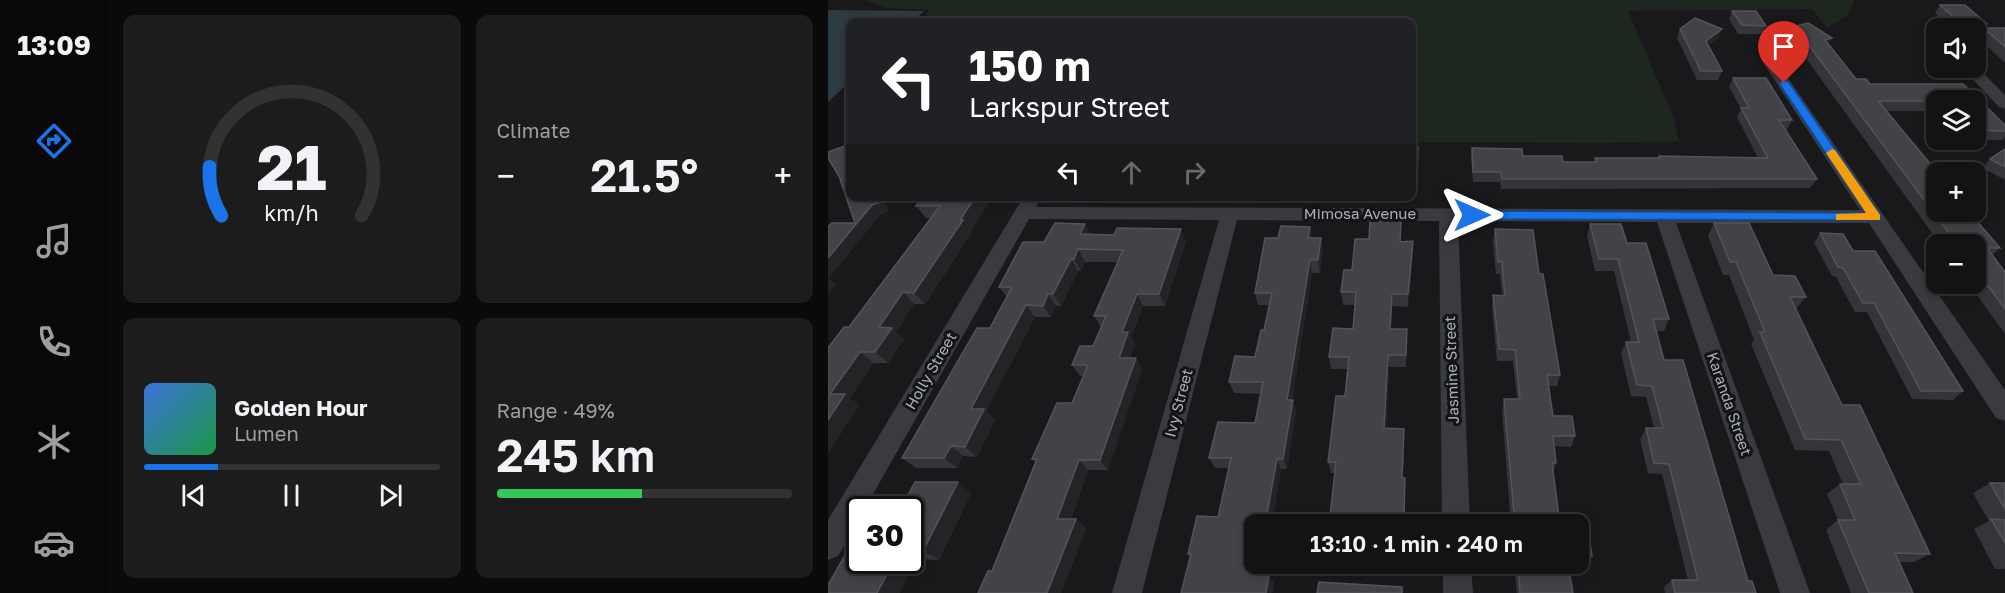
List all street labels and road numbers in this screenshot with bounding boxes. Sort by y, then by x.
street label: Mimosa Avenue [1304,204,1416,222]
street label: Jasmine Street [1440,316,1462,424]
street label: Holly Street [901,329,959,412]
street label: Karanda Street [1704,350,1756,458]
street label: Ivy Street [1160,367,1196,439]

